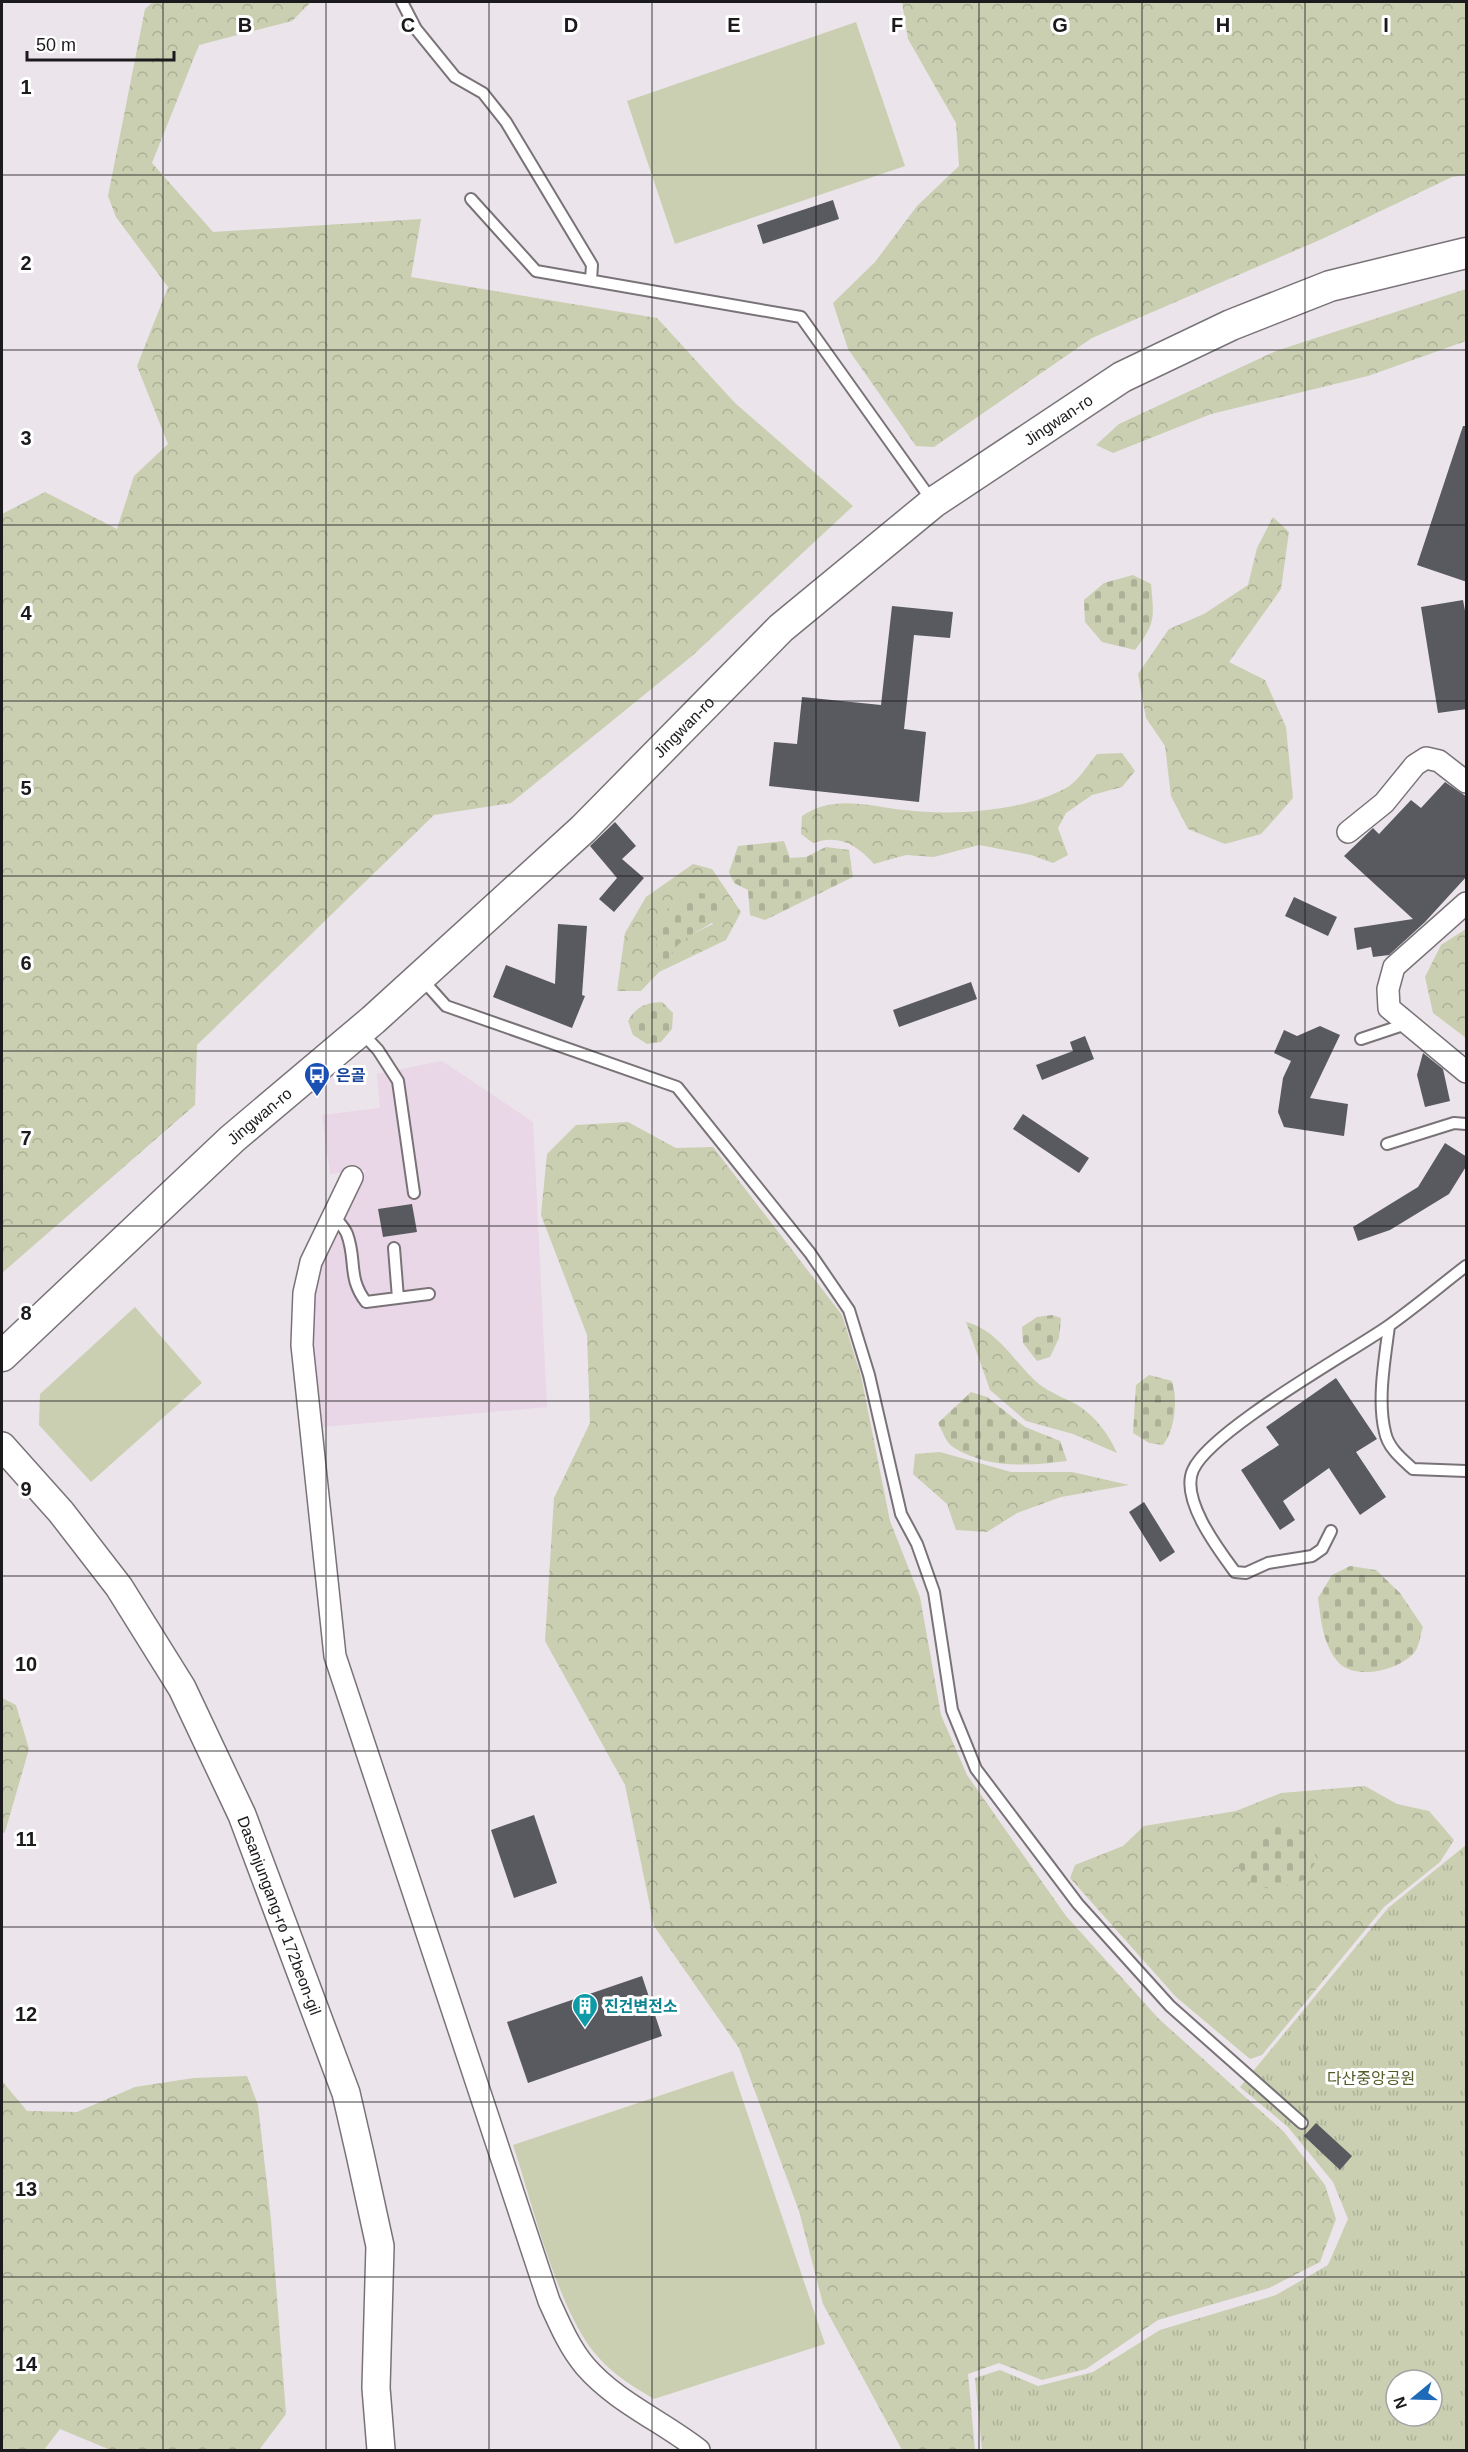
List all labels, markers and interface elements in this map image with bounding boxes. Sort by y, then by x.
text: B [238,14,252,36]
text: C [401,14,415,36]
text: D [564,14,578,36]
text: E [727,14,741,36]
text: F [891,14,903,36]
text: G [1052,14,1068,36]
text: H [1216,14,1230,36]
text: I [1383,14,1389,36]
scale bar [27,24,174,62]
text: 50 m [36,35,76,55]
text: 1 [20,76,32,98]
text: 2 [20,252,32,274]
street label: Jingwan-ro [1021,391,1096,449]
text: 3 [20,427,32,449]
text: 4 [20,602,32,624]
street label: Jingwan-ro [650,693,718,761]
text: 5 [20,777,32,799]
text: 6 [20,952,32,974]
bus stop icon: 은골 [302,1060,332,1098]
place label: 은골 [336,1067,366,1084]
street label: Jingwan-ro [224,1084,295,1148]
text: 7 [20,1127,32,1149]
text: 8 [20,1302,32,1324]
text: 9 [20,1478,32,1500]
text: 10 [15,1653,37,1675]
street label: Dasanjungang-ro 172beon-gil [234,1814,324,2017]
text: 11 [15,1828,37,1850]
building icon: 진건변전소 [570,1991,600,2029]
place label: 진건변전소 [604,1998,678,2015]
text: 12 [15,2003,37,2025]
park label: 다산중앙공원 [1327,2070,1415,2087]
text: 13 [15,2178,37,2200]
text: 14 [15,2353,38,2375]
north arrow [1384,2368,1444,2428]
text: N [1390,2394,1410,2411]

